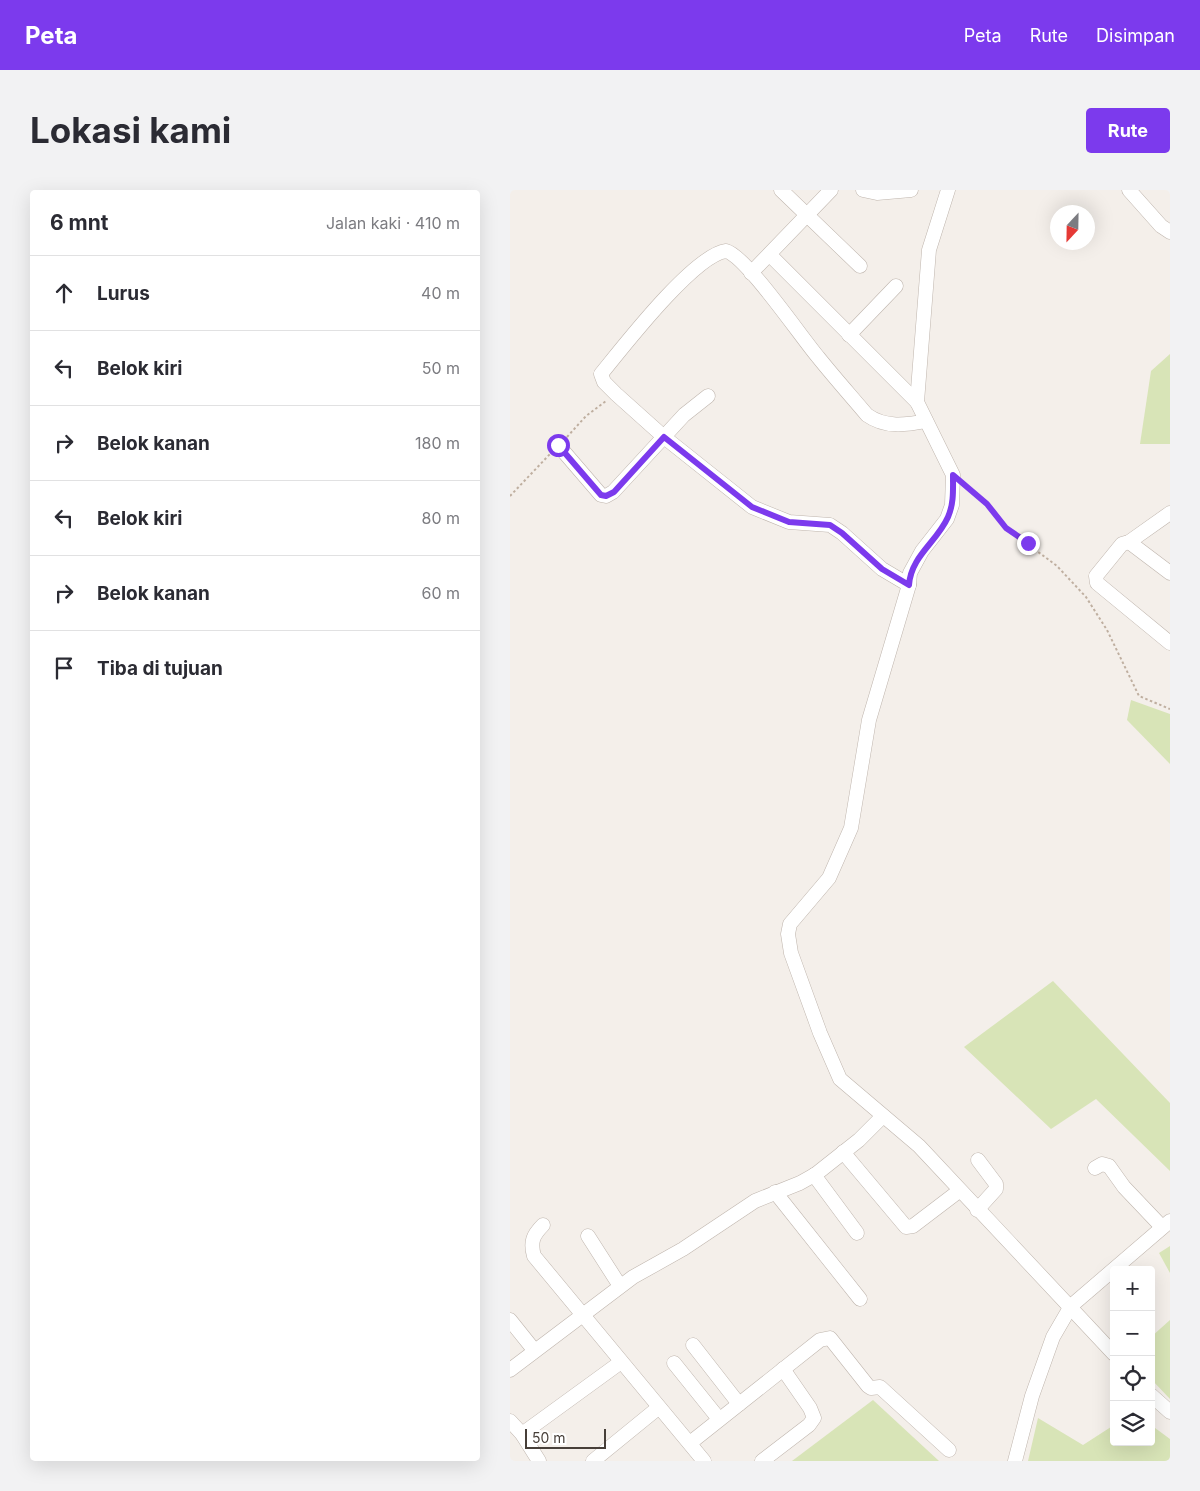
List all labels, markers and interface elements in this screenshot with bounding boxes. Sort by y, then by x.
text: Peta [25,21,78,50]
text: Peta [964,25,1002,46]
text: Rute [1030,25,1068,46]
text: Disimpan [1096,25,1175,46]
button: Rute [1086,108,1170,153]
text: Lokasi kami [30,109,231,151]
north arrow [1050,205,1095,250]
text: 6 mnt [50,210,109,235]
text: Jalan kaki · 410 m [326,213,460,233]
icon: ahead [50,279,78,307]
text: Lurus [97,282,150,305]
text: 40 m [421,283,460,303]
icon: left [50,354,78,382]
text: Belok kiri [97,357,182,380]
text: 50 m [422,358,460,378]
icon: right [50,429,78,457]
text: Belok kanan [97,432,210,455]
text: 180 m [415,433,460,453]
route start [547,434,570,457]
icon: left [50,504,78,532]
text: Belok kiri [97,507,182,530]
text: 80 m [421,508,460,528]
route end [1017,532,1040,555]
icon: right [50,579,78,607]
text: Belok kanan [97,582,210,605]
text: 60 m [421,583,460,603]
icon: arrive [50,654,78,682]
text: Tiba di tujuan [97,657,223,680]
map controls [1110,1266,1155,1446]
button: + [1110,1266,1155,1311]
button: − [1110,1311,1155,1356]
button: locate [1110,1356,1155,1401]
button: layers [1110,1401,1155,1446]
scale bar [525,1426,606,1449]
text: 50 m [532,1429,566,1446]

